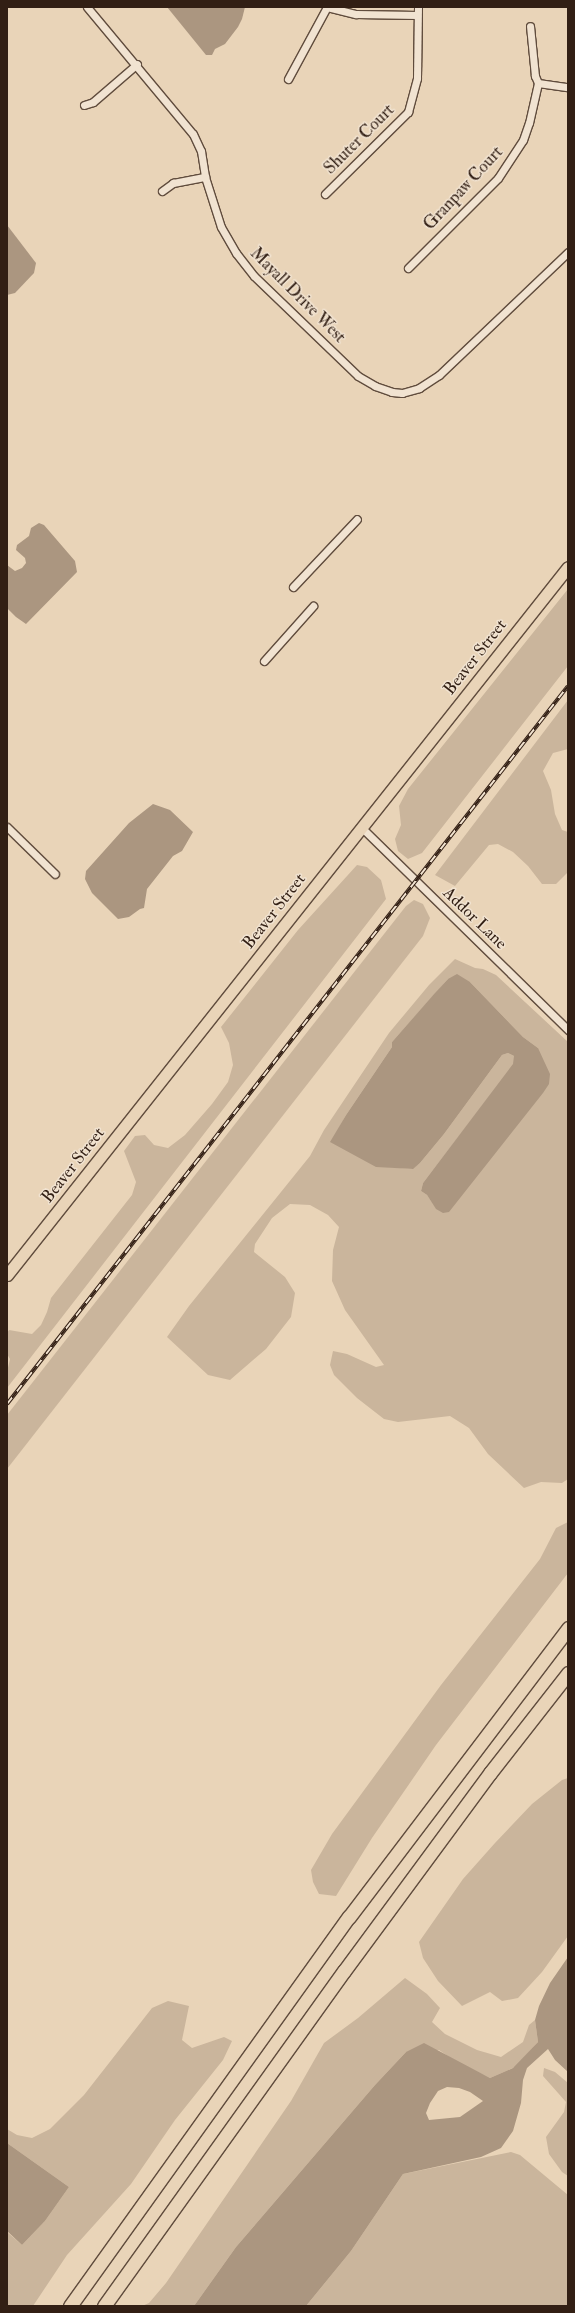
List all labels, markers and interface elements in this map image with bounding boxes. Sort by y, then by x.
street label: Shuter Court [320,100,398,178]
street label: Granpaw Court [419,142,507,234]
street label: Mayall Drive West [246,243,350,347]
street label: Beaver Street [439,615,511,699]
street label: Beaver Street [238,869,310,953]
street label: Addor Lane [439,883,511,953]
street label: Beaver Street [37,1123,109,1207]

